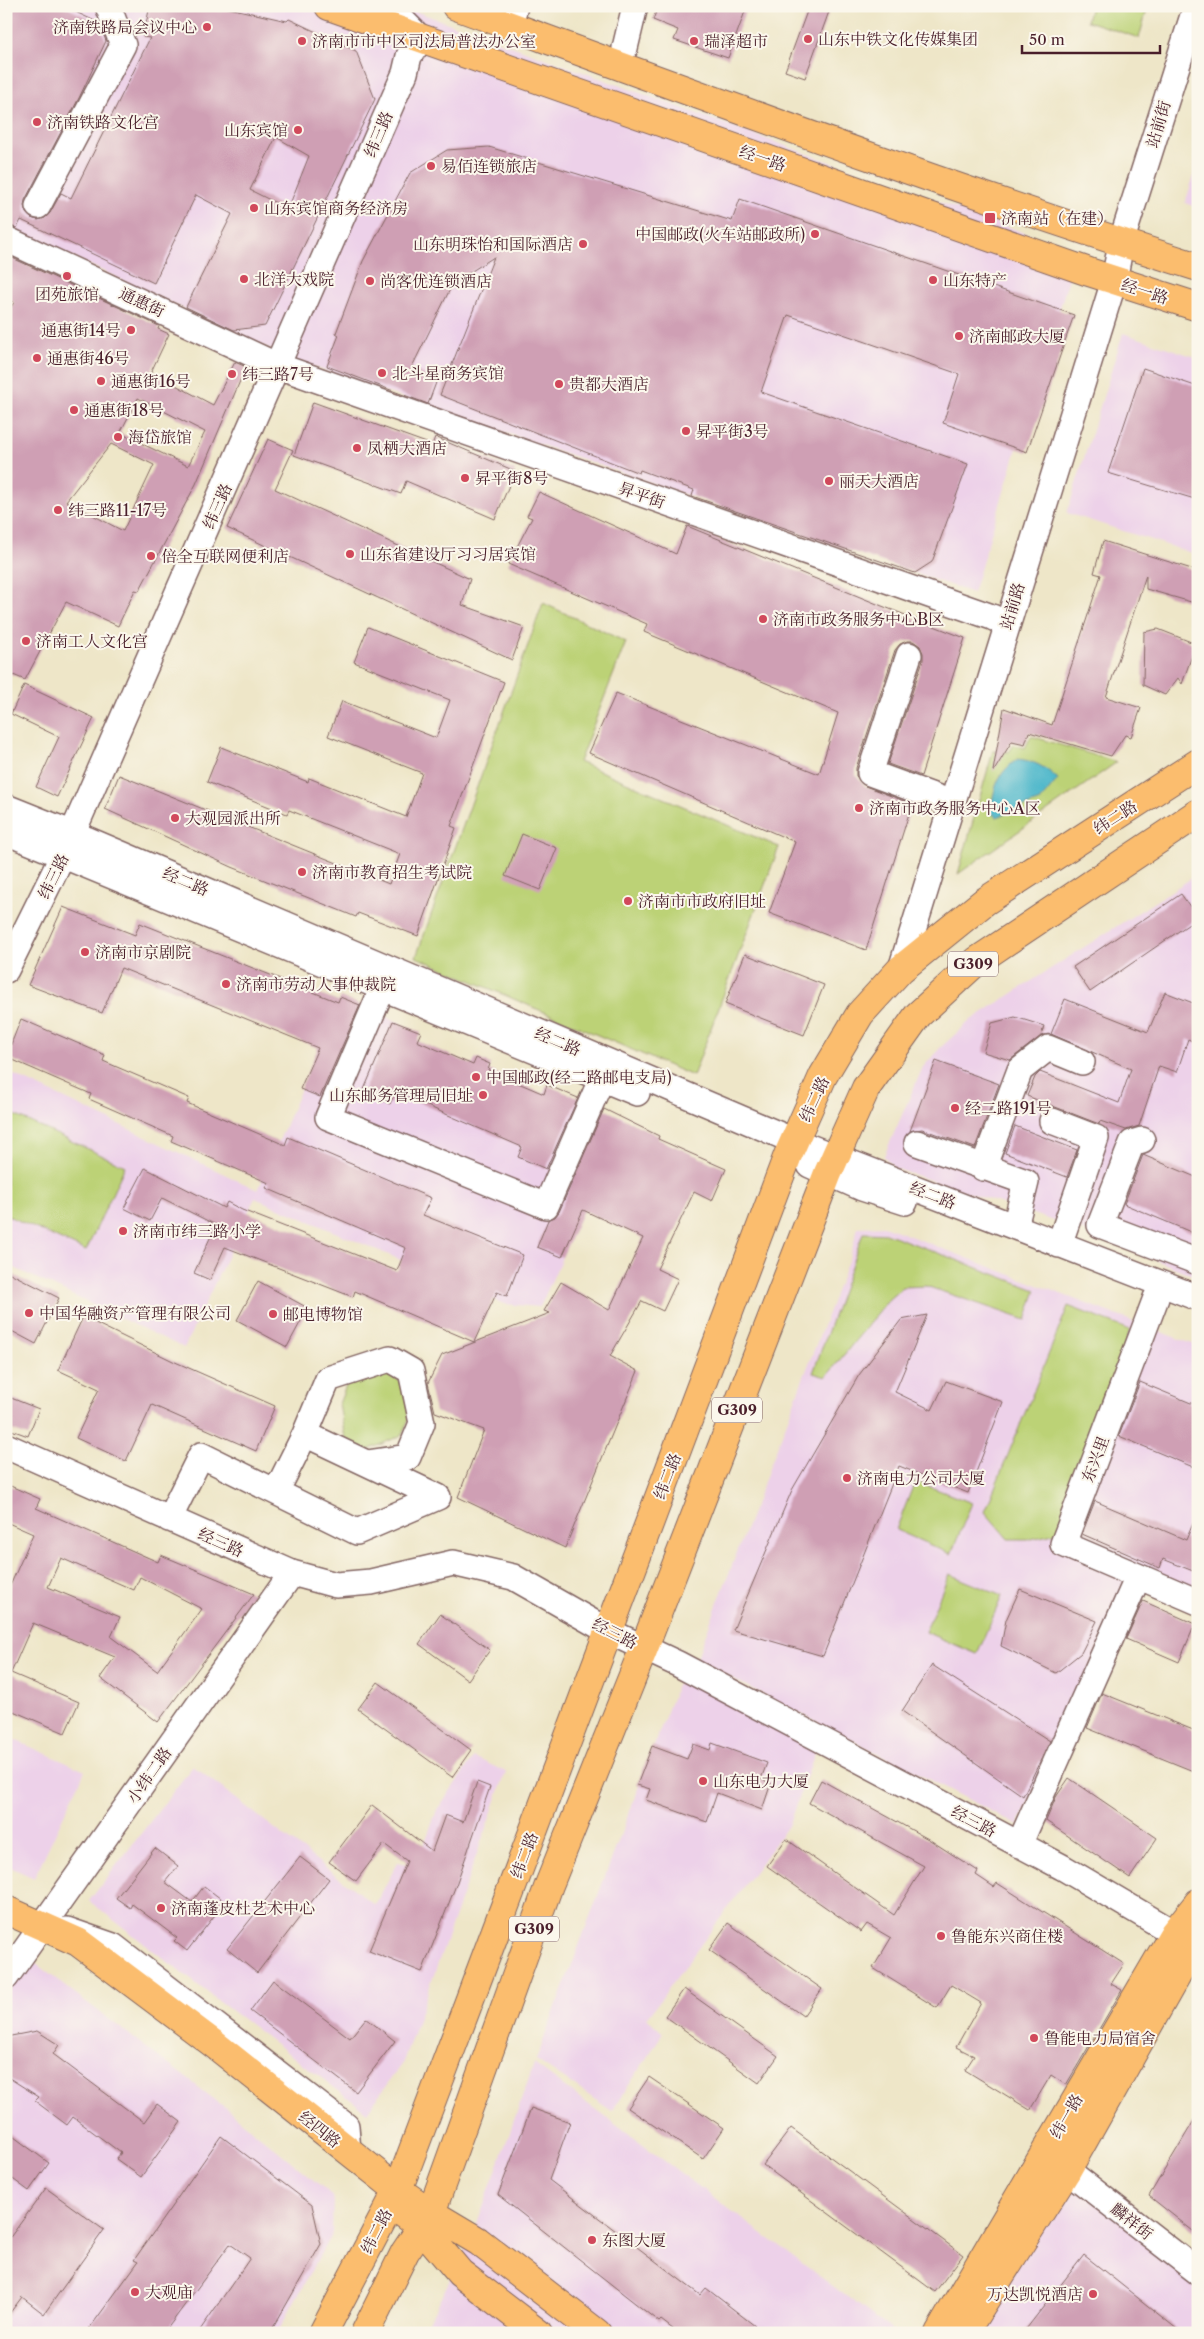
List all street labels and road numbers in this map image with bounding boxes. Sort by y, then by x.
street label: 站前街 [1141,98,1175,150]
street label: 纬三路 [359,108,397,160]
street label: 经一路 [737,141,789,175]
street label: 经一路 [1119,274,1171,308]
street label: 通惠街 [116,283,168,321]
street label: 昇平街 [616,478,668,512]
street label: 纬三路 [198,480,236,532]
street label: 站前路 [995,580,1029,632]
street label: 纬二路 [1089,796,1141,838]
street label: 纬三路 [33,850,73,902]
street label: 经二路 [160,862,212,900]
road number: G309 [948,952,998,976]
street label: 经二路 [532,1022,584,1060]
street label: 纬二路 [795,1073,833,1125]
street label: 经二路 [907,1177,959,1213]
road number: G309 [712,1398,762,1422]
street label: 东兴里 [1077,1433,1113,1485]
street label: 纬二路 [649,1450,685,1502]
street label: 经三路 [195,1523,247,1561]
street label: 经三路 [589,1613,641,1653]
street label: 小纬二路 [122,1743,176,1807]
street label: 经三路 [948,1801,1000,1841]
street label: 纬二路 [506,1829,542,1881]
road number: G309 [509,1916,559,1942]
street label: 纬一路 [1045,2090,1087,2142]
street label: 经四路 [295,2106,345,2152]
street label: 麟祥街 [1107,2198,1157,2244]
street label: 纬二路 [356,2205,396,2257]

